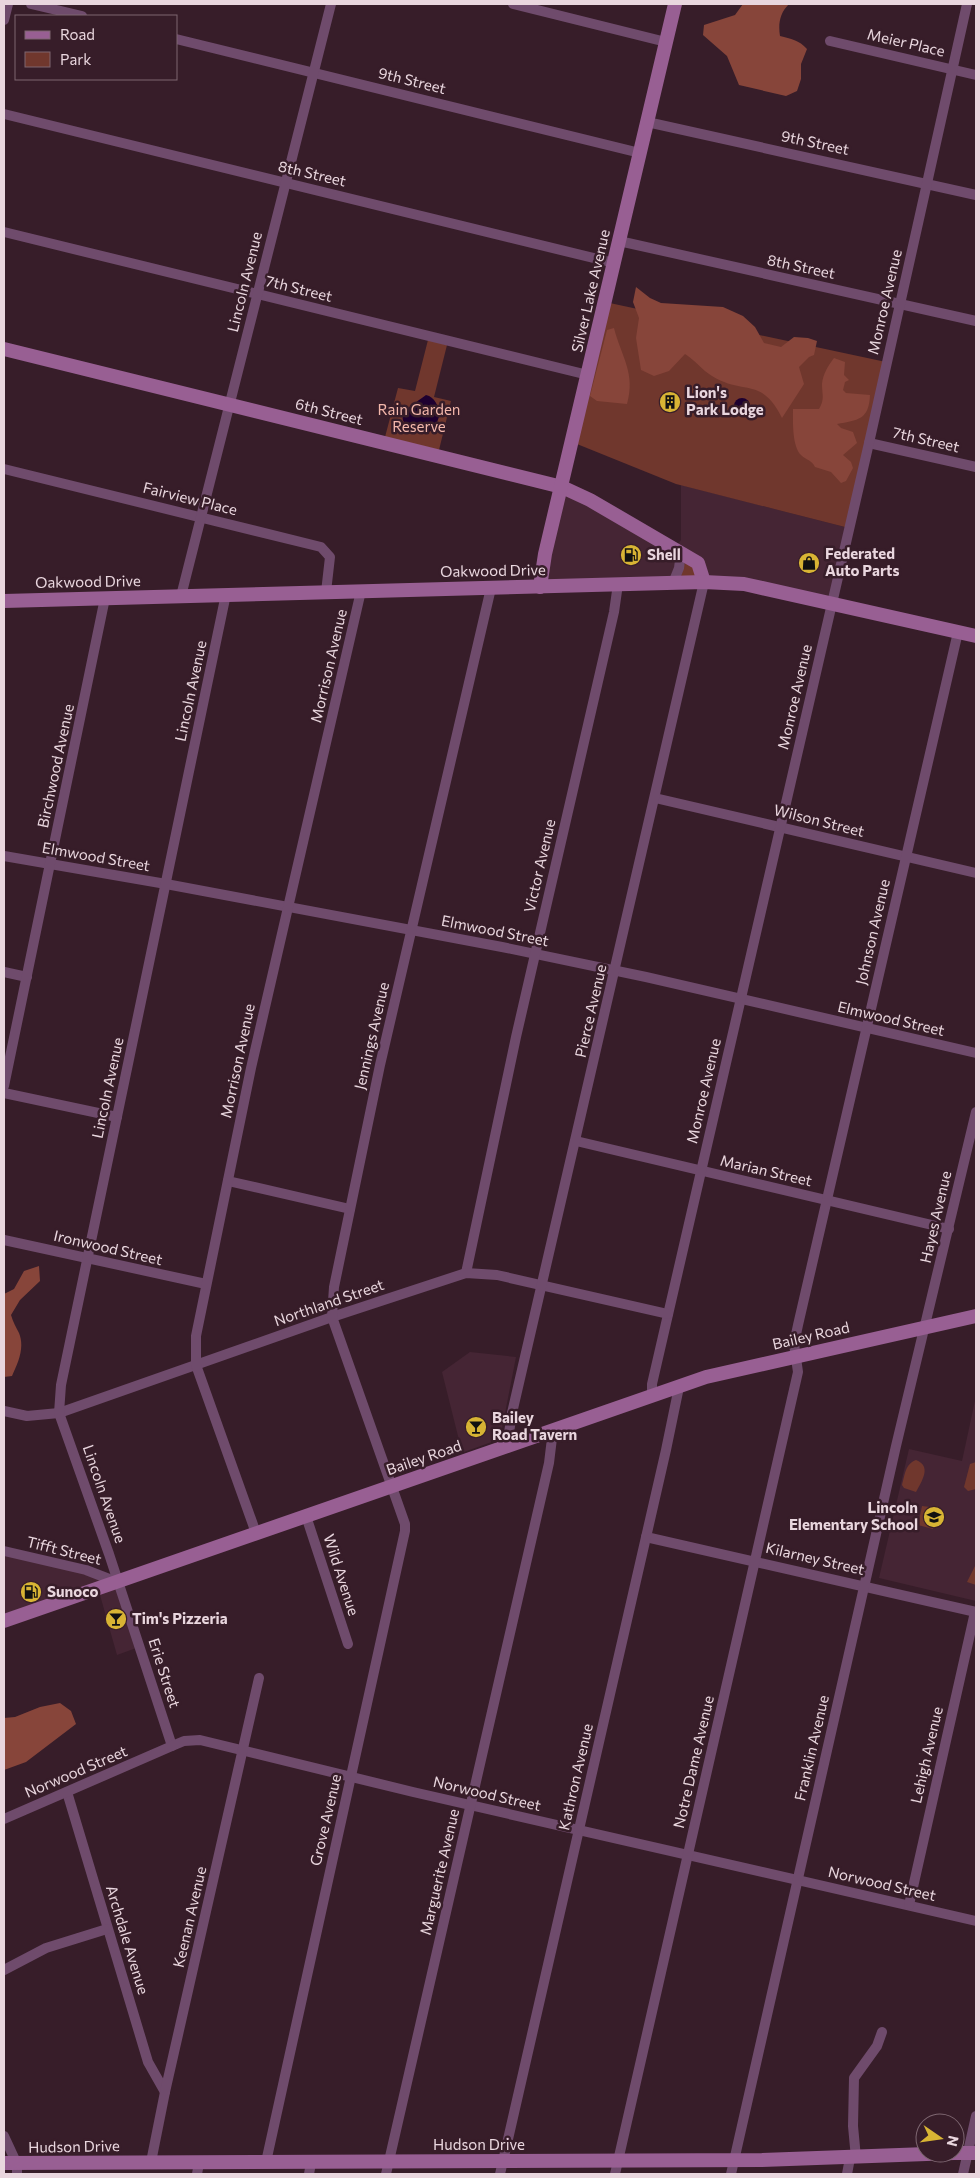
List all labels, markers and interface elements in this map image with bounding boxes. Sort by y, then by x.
legend [15,15,178,80]
street label: Meier Place [866,24,947,60]
text: Road [60,25,95,43]
text: Park [60,50,91,68]
street label: 9th Street [377,63,448,97]
street label: 9th Street [780,126,851,158]
street label: 8th Street [277,156,348,190]
street label: Silver Lake Avenue [567,227,613,354]
street label: Lincoln Avenue [223,230,265,334]
street label: Monroe Avenue [863,247,905,356]
street label: 8th Street [766,250,837,282]
street label: 7th Street [264,271,334,305]
place label: Lion's Park Lodge [686,383,764,418]
building icon: Lion's Park Lodge [658,390,682,414]
street label: 6th Street [294,394,365,428]
park label: Rain Garden Reserve [378,400,460,435]
street label: 7th Street [891,423,961,455]
street label: Fairview Place [141,478,239,518]
fuel station icon: Shell [619,543,643,567]
place label: Federated Auto Parts [825,544,899,579]
place label: Shell [647,545,681,563]
shop icon: Federated Auto Parts [797,551,821,575]
street label: Oakwood Drive [440,560,546,580]
street label: Oakwood Drive [35,571,141,591]
street label: Morrison Avenue [306,607,350,725]
street label: Lincoln Avenue [171,639,210,743]
street label: Monroe Avenue [773,642,815,751]
street label: Birchwood Avenue [33,702,77,829]
street label: Wilson Street [772,800,866,840]
street label: Victor Avenue [520,817,559,914]
street label: Elmwood Street [41,838,152,874]
street label: Johnson Avenue [851,877,893,986]
street label: Elmwood Street [440,911,551,949]
street label: Pierce Avenue [571,962,610,1059]
street label: Jennings Avenue [350,980,392,1091]
street label: Elmwood Street [836,997,946,1039]
street label: Morrison Avenue [216,1002,258,1120]
street label: Lincoln Avenue [88,1036,127,1140]
street label: Monroe Avenue [682,1036,724,1145]
street label: Marian Street [719,1151,814,1189]
street label: Hayes Avenue [916,1169,954,1265]
street label: Ironwood Street [52,1226,164,1268]
street label: Northland Street [271,1275,386,1329]
street label: Bailey Road [770,1317,851,1353]
place label: Bailey Road Tavern [492,1408,577,1443]
bar icon: Bailey Road Tavern [464,1415,488,1439]
street label: Bailey Road [384,1436,464,1478]
street label: Lincoln Avenue [80,1442,130,1545]
place label: Lincoln Elementary School [789,1498,918,1533]
school or university icon: Lincoln Elementary School [922,1505,946,1529]
street label: Tifft Street [25,1532,103,1568]
street label: Wild Avenue [320,1532,364,1618]
street label: Kilarney Street [764,1538,866,1578]
fuel station icon: Sunoco [19,1580,43,1604]
place label: Sunoco [47,1582,98,1600]
bar icon: Tim's Pizzeria [104,1607,128,1631]
place label: Tim's Pizzeria [132,1609,228,1627]
street label: Erie Street [145,1636,185,1710]
street label: Franklin Avenue [790,1693,832,1802]
street label: Notre Dame Avenue [669,1694,717,1830]
street label: Lehigh Avenue [906,1705,946,1805]
street label: Kathron Avenue [554,1722,596,1832]
street label: Norwood Street [22,1741,130,1801]
street label: Grove Avenue [306,1772,344,1867]
street label: Norwood Street [432,1772,543,1814]
street label: Marguerite Avenue [416,1807,462,1937]
street label: Norwood Street [827,1862,938,1904]
street label: Keenan Avenue [169,1864,209,1969]
street label: Archdale Avenue [103,1883,153,1997]
north arrow [915,2113,965,2163]
text: N [944,2134,963,2148]
street label: Hudson Drive [433,2135,525,2153]
street label: Hudson Drive [28,2136,120,2156]

